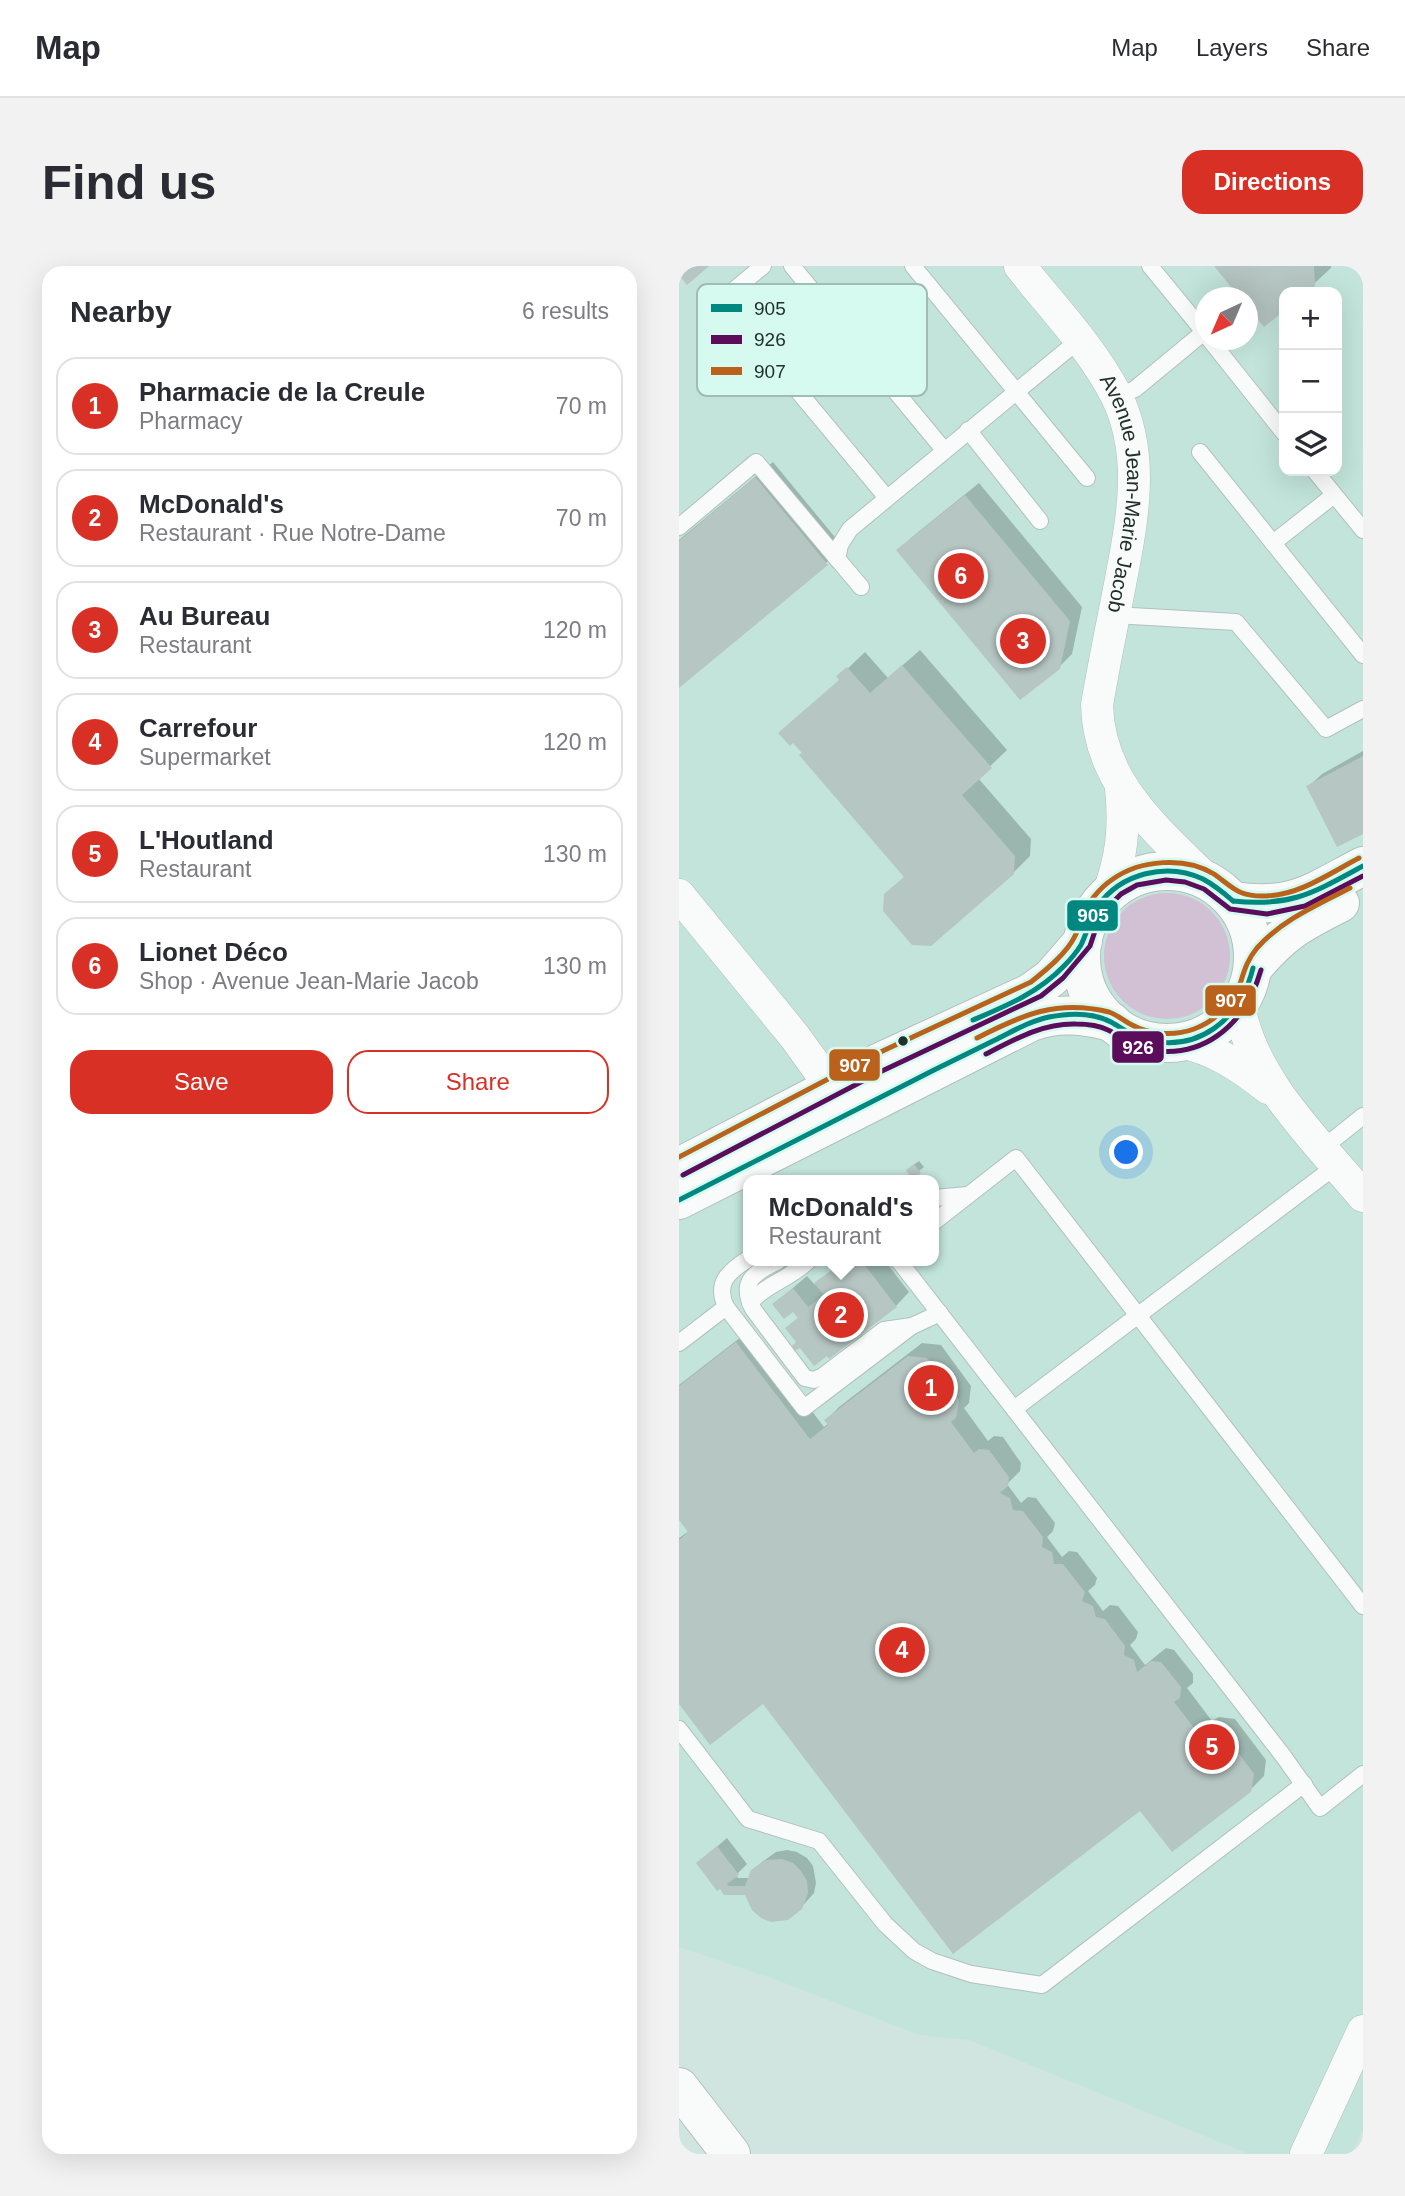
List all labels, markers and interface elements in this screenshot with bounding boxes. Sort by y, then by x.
text: Map [35,29,101,66]
text: Map [1111,34,1158,61]
text: Layers [1196,34,1268,61]
text: Share [1306,34,1370,61]
button: Directions [1182,150,1363,214]
text: Find us [42,155,216,209]
legend [697,284,927,396]
north arrow [1195,287,1258,350]
map controls [1279,287,1342,476]
button: + [1279,287,1342,350]
text: Nearby [70,295,172,328]
text: 6 results [522,298,609,324]
text: 905 [754,298,786,319]
text: 926 [754,329,786,350]
button: − [1279,350,1342,413]
text: 907 [754,361,786,382]
street label: Avenue Jean-Marie Jacob [1096,370,1146,615]
text: Pharmacie de la Creule [139,377,425,407]
text: 1 [89,393,101,419]
text: 70 m [556,393,607,419]
text: Pharmacy [139,408,243,434]
button: layers [1279,413,1342,476]
text: McDonald's [139,489,284,519]
text: 2 [89,505,101,531]
text: 70 m [556,505,607,531]
text: Restaurant · Rue Notre-Dame [139,520,446,546]
pin: 6 [938,550,984,602]
text: Au Bureau [139,601,270,631]
pin: 3 [1000,615,1046,667]
text: 3 [89,617,101,643]
text: 120 m [543,617,607,643]
text: Restaurant [139,632,252,658]
text: Carrefour [139,713,257,743]
text: 4 [89,729,101,755]
text: 120 m [543,729,607,755]
text: Supermarket [139,744,271,770]
text: L'Houtland [139,825,274,855]
text: 5 [89,841,101,867]
text: 130 m [543,841,607,867]
text: Restaurant [139,856,252,882]
line badge: 905 [1066,899,1119,932]
text: 905 [1077,905,1109,926]
text: Lionet Déco [139,937,288,967]
text: 6 [89,953,101,979]
text: 130 m [543,953,607,979]
text: Shop · Avenue Jean-Marie Jacob [139,968,479,994]
line badge: 907 [1204,984,1257,1017]
text: 907 [1215,990,1247,1011]
line badge: 926 [1111,1030,1165,1064]
unlabelled marker [896,1034,910,1048]
text: 926 [1122,1037,1154,1058]
line badge: 907 [828,1048,881,1082]
button: Save [70,1050,333,1114]
button: Share [347,1050,609,1114]
text: 907 [839,1055,871,1076]
your location [1109,1135,1143,1169]
popup [743,1175,939,1266]
text: McDonald's [769,1192,913,1222]
text: Restaurant [769,1223,881,1249]
pin: 2 [818,1289,864,1341]
pin: 1 [908,1362,954,1414]
pin: 4 [879,1624,925,1676]
pin: 5 [1189,1721,1235,1773]

